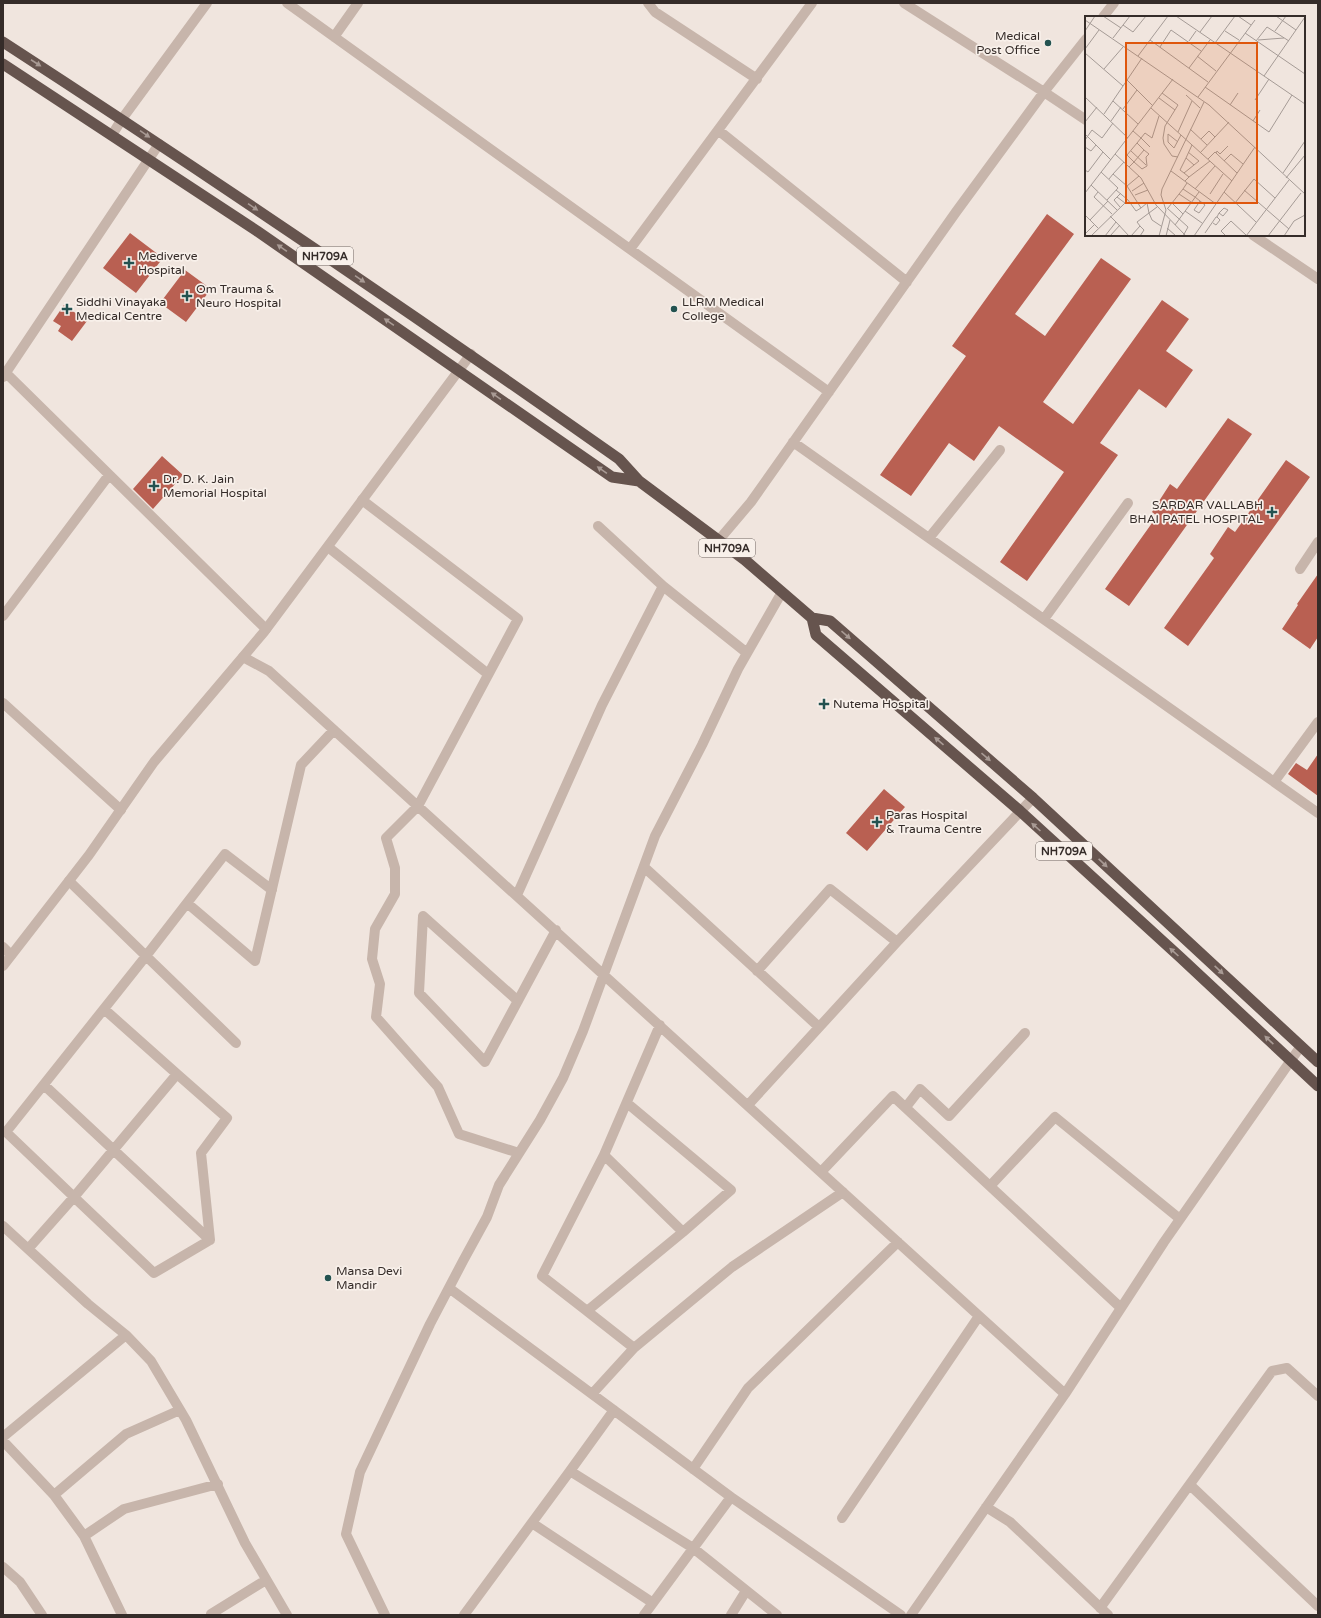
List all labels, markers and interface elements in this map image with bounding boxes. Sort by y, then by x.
inset map [1085,16,1305,236]
place label: Medical Post Office [976,29,1040,57]
marker: Medical Post Office [1043,38,1053,48]
one-way arrow [31,59,41,67]
one-way arrow [140,130,150,138]
one-way arrow [247,203,258,211]
one-way arrow [277,244,287,252]
road number: NH709A [297,247,353,265]
place label: Mediverve Hospital [138,249,198,277]
marker: Mediverve Hospital [123,257,135,269]
one-way arrow [355,275,366,283]
place label: Om Trauma & Neuro Hospital [196,282,281,310]
marker: Om Trauma & Neuro Hospital [181,290,193,302]
place label: Siddhi Vinayaka Medical Centre [76,295,166,323]
place label: LLRM Medical College [682,295,764,323]
marker: Siddhi Vinayaka Medical Centre [61,303,73,315]
marker: LLRM Medical College [669,304,679,314]
one-way arrow [384,318,394,326]
one-way arrow [490,392,501,400]
one-way arrow [597,466,607,474]
place label: Dr. D. K. Jain Memorial Hospital [163,472,267,500]
marker: Dr. D. K. Jain Memorial Hospital [148,480,160,492]
place label: SARDAR VALLABH BHAI PATEL HOSPITAL [1129,498,1263,526]
marker: SARDAR VALLABH BHAI PATEL HOSPITAL [1266,506,1278,518]
road number: NH709A [699,539,755,557]
one-way arrow [841,630,850,639]
place label: Nutema Hospital [833,697,929,711]
marker: Nutema Hospital [818,698,830,710]
one-way arrow [933,736,944,745]
one-way arrow [981,753,991,762]
place label: Paras Hospital & Trauma Centre [886,808,982,836]
marker: Paras Hospital & Trauma Centre [871,816,883,828]
one-way arrow [1031,822,1042,831]
road number: NH709A [1036,842,1092,860]
one-way arrow [1098,858,1108,868]
one-way arrow [1169,947,1179,956]
one-way arrow [1214,966,1224,975]
one-way arrow [1264,1035,1274,1045]
place label: Mansa Devi Mandir [336,1264,402,1292]
marker: Mansa Devi Mandir [323,1273,333,1283]

